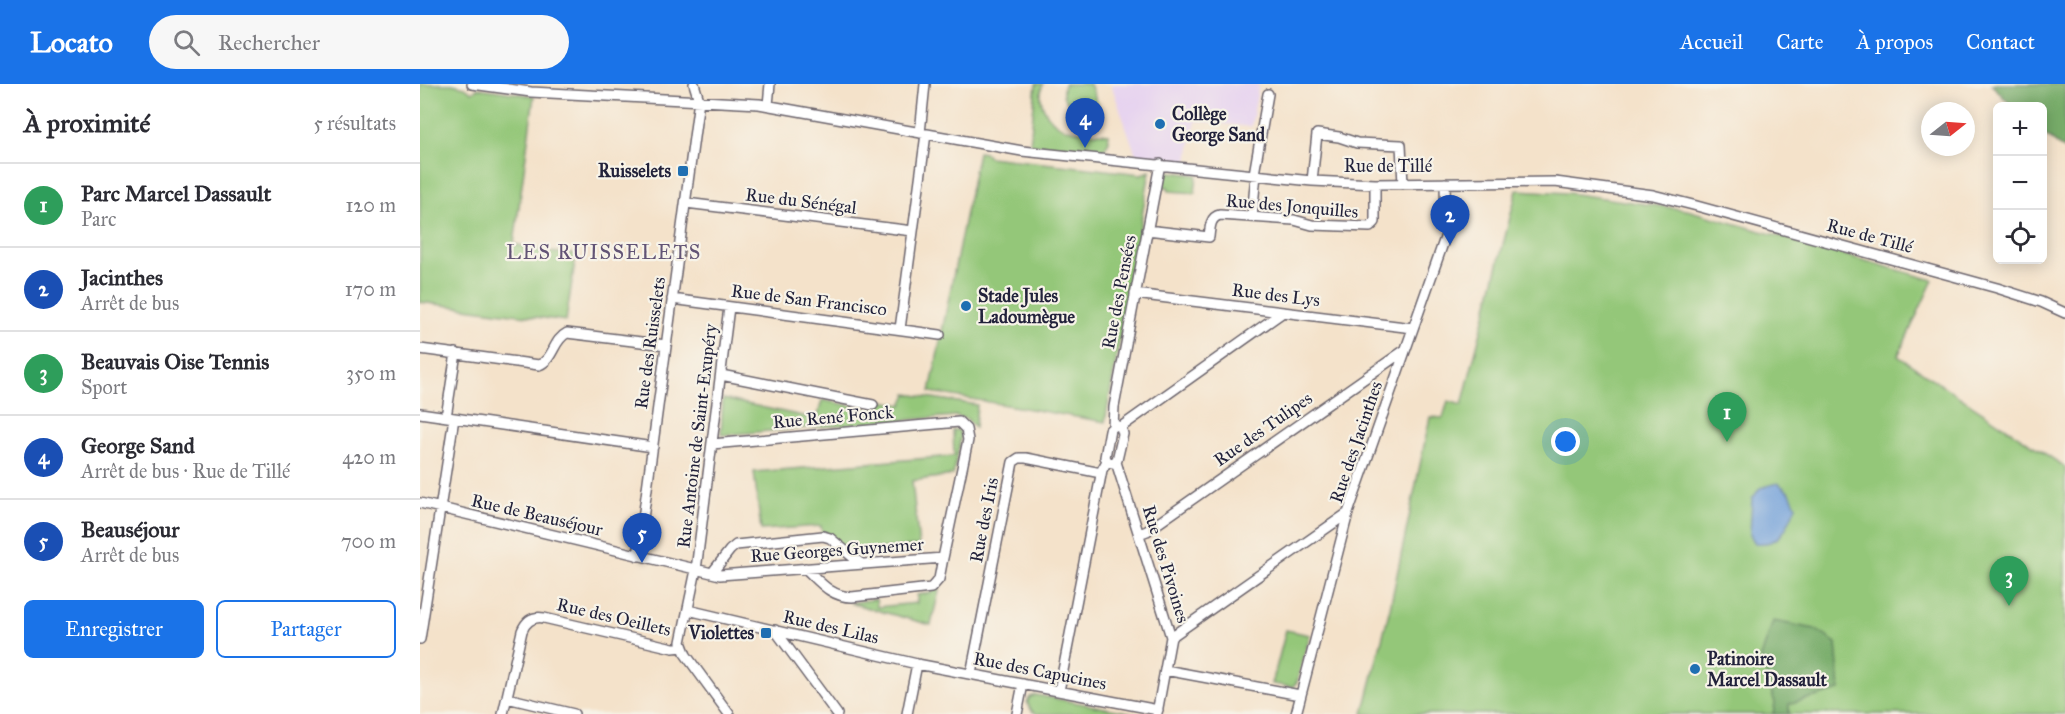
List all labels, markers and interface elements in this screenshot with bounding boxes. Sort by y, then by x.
search box [149,15,569,69]
text: Locato [30,25,113,60]
icon: search [170,26,203,59]
text: Rechercher [218,29,320,56]
text: Accueil [1680,29,1743,55]
text: Carte [1776,29,1824,55]
text: À propos [1857,29,1933,55]
text: Contact [1966,29,2035,55]
pin: 4 [1066,98,1104,148]
north arrow [1921,102,1975,156]
map controls [1993,102,2047,264]
button: + [1993,102,2047,156]
place label: Collège George Sand [1172,103,1266,147]
text: À proximité [24,107,150,139]
text: 5 résultats [314,111,396,135]
marker: Collège George Sand [1153,117,1167,131]
street label: Rue de Tillé [1344,155,1433,177]
button: − [1993,156,2047,210]
place label: Ruisselets [598,160,671,182]
marker: Ruisselets [676,164,690,178]
text: Parc Marcel Dassault [81,180,271,207]
street label: Rue du Sénégal [744,183,858,220]
street label: Rue des Jonquilles [1225,189,1359,224]
text: 1 [40,193,47,217]
text: 120 m [345,193,396,217]
pin: 2 [1430,196,1470,245]
text: Parc [81,207,116,231]
button: locate [1993,210,2047,264]
street label: Rue de Tillé [1824,214,1916,258]
street label: Rue des Pensées [1097,233,1141,351]
district label: LES RUISSELETS [506,240,702,264]
text: Jacinthes [81,264,163,291]
street label: Rue des Ruisselets [630,275,670,411]
text: 2 [39,277,48,301]
text: 170 m [345,277,396,301]
street label: Rue des Lys [1231,279,1321,311]
street label: Rue de San Francisco [730,280,888,320]
place label: Stade Jules Ladoumègue [978,285,1075,329]
text: Arrêt de bus [81,291,179,315]
marker: Stade Jules Ladoumègue [959,299,973,313]
street label: Rue Antoine de Saint-Exupéry [672,322,722,549]
text: Beauvais Oise Tennis [81,348,269,375]
text: 3 [40,361,48,385]
text: 350 m [346,361,396,385]
text: Sport [81,375,127,399]
street label: Rue des Jacinthes [1325,378,1388,506]
street label: Rue des Tulipes [1210,387,1316,471]
pin: 1 [1708,392,1746,442]
street label: Rue René Fonck [772,401,895,433]
your location [1551,427,1580,456]
text: George Sand [81,432,195,459]
text: 4 [38,445,49,469]
text: 420 m [342,445,396,469]
text: Arrêt de bus · Rue de Tillé [81,459,290,483]
street label: Rue des Iris [965,475,1003,565]
street label: Rue de Beauséjour [469,489,605,541]
street label: Rue des Pivoines [1138,502,1194,626]
pin: 5 [622,514,662,563]
text: Beauséjour [81,516,180,543]
text: 5 [39,529,48,553]
text: 700 m [341,529,396,553]
street label: Rue Georges Guynemer [749,533,925,568]
text: Arrêt de bus [81,543,179,567]
pin: 3 [1990,556,2028,606]
street label: Rue des Oeillets [555,593,673,641]
button: Enregistrer [24,600,204,658]
button: Partager [216,600,396,658]
street label: Rue des Lilas [781,605,881,649]
place label: Violettes [687,622,754,644]
marker: Violettes [759,626,773,640]
street label: Rue des Capucines [972,647,1108,695]
place label: Patinoire Marcel Dassault [1707,648,1828,691]
marker: Patinoire Marcel Dassault [1688,662,1702,676]

